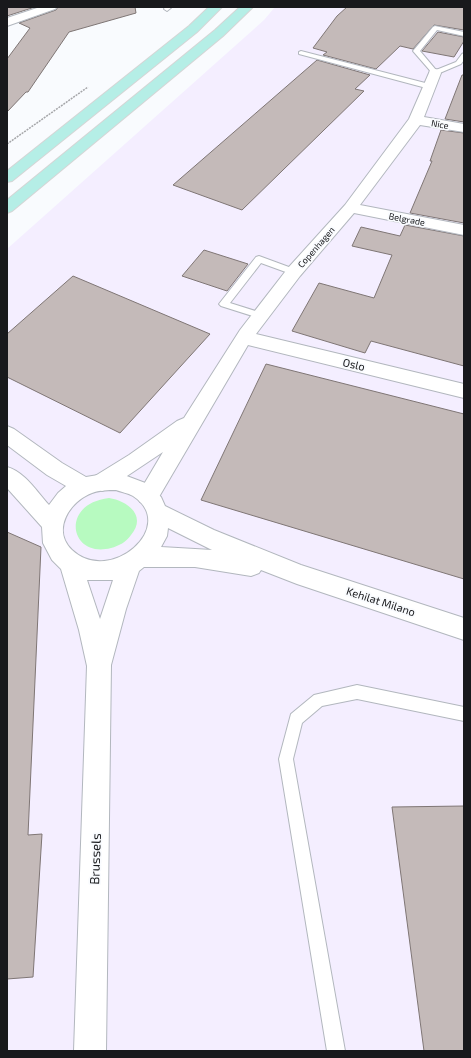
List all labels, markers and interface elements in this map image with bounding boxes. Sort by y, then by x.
street label: Nice [430,117,450,131]
street label: Belgrade [388,210,426,228]
street label: Copenhagen [295,224,337,270]
street label: Oslo [342,355,366,373]
street label: Kehilat Milano [345,584,417,618]
street label: Brussels [86,833,104,885]

